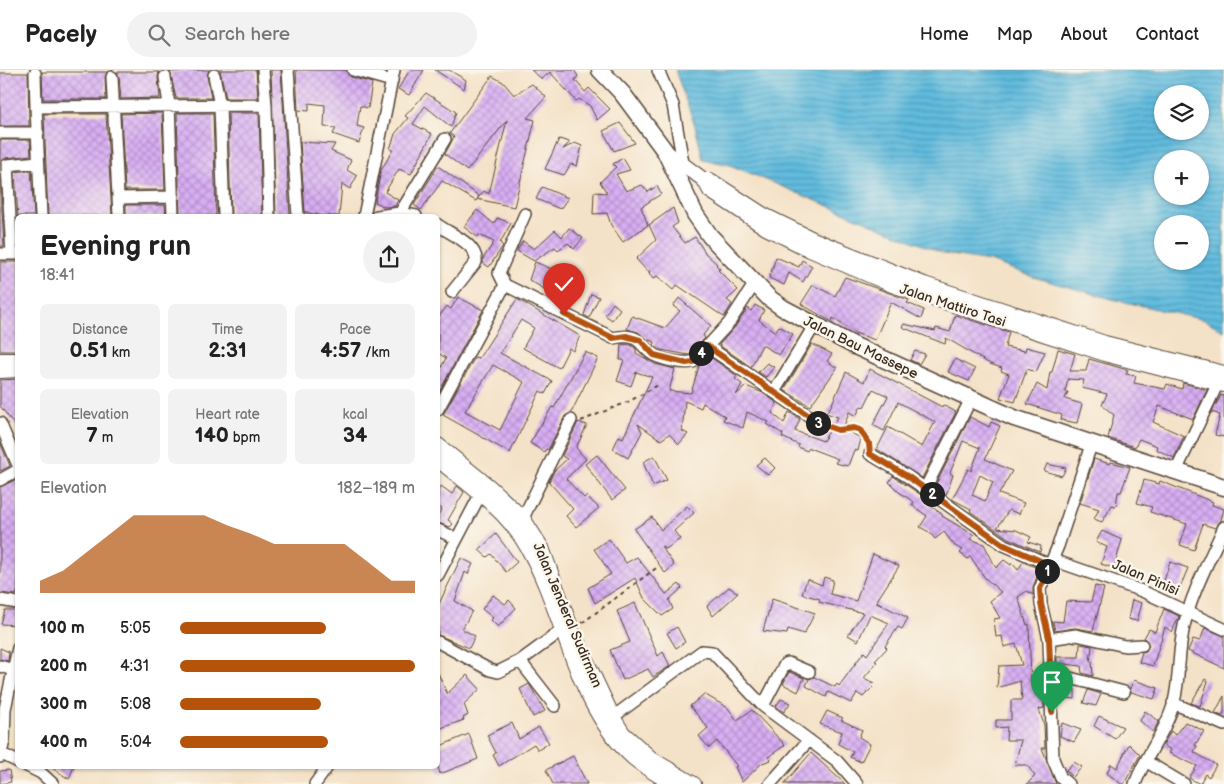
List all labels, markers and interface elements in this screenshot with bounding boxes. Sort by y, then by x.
search box [127,12,477,57]
text: Pacely [25,20,97,49]
icon: search [145,21,173,49]
text: Search here [185,23,290,46]
text: Home [920,24,969,45]
text: Map [997,24,1033,45]
text: About [1061,24,1108,45]
text: Contact [1136,24,1199,45]
map controls [1154,85,1209,270]
button: layers [1154,85,1209,140]
button: + [1154,150,1209,205]
button: − [1154,215,1209,270]
text: Evening run [40,230,191,263]
button: share [363,231,415,283]
pin [543,263,585,314]
text: 18:41 [40,266,75,285]
icon: check [550,270,578,298]
street label: Jalan Mattiro Tasi [898,280,1008,331]
street label: Jalan Bau Massepe [801,312,921,383]
text: Distance [72,321,128,338]
text: Time [212,321,243,338]
text: Pace [339,321,371,338]
text: 0.51 [69,338,108,363]
text: 2:31 [208,338,247,363]
text: 4:57 [320,338,361,363]
pin: 4 [688,340,714,366]
text: km [108,344,130,361]
text: /km [361,344,390,361]
text: 4 [697,345,706,362]
text: Elevation [71,406,129,423]
text: Heart rate [195,406,260,423]
text: kcal [343,406,368,423]
pin: 3 [806,410,830,436]
text: 3 [814,415,823,432]
text: 7 [86,423,98,448]
text: 140 [195,423,229,448]
text: 34 [343,423,367,448]
text: m [98,429,113,446]
text: bpm [229,429,260,446]
text: Elevation [40,479,107,498]
text: 182–189 m [337,479,415,498]
pin: 2 [920,482,944,506]
text: 2 [928,486,937,503]
street label: Jalan Jenderal Sudirman [529,540,606,690]
street label: Jalan Pinisi [1110,556,1182,599]
pin: 1 [1034,558,1060,584]
text: 1 [1045,563,1050,580]
text: 100 m [40,619,85,638]
text: 5:05 [120,619,151,638]
text: 200 m [40,657,87,676]
text: 4:31 [120,657,149,676]
pin [1031,661,1073,712]
icon: arrive [1038,668,1066,696]
text: 300 m [40,695,87,714]
text: 5:08 [120,695,151,714]
text: 400 m [40,733,87,752]
text: 5:04 [120,733,152,752]

